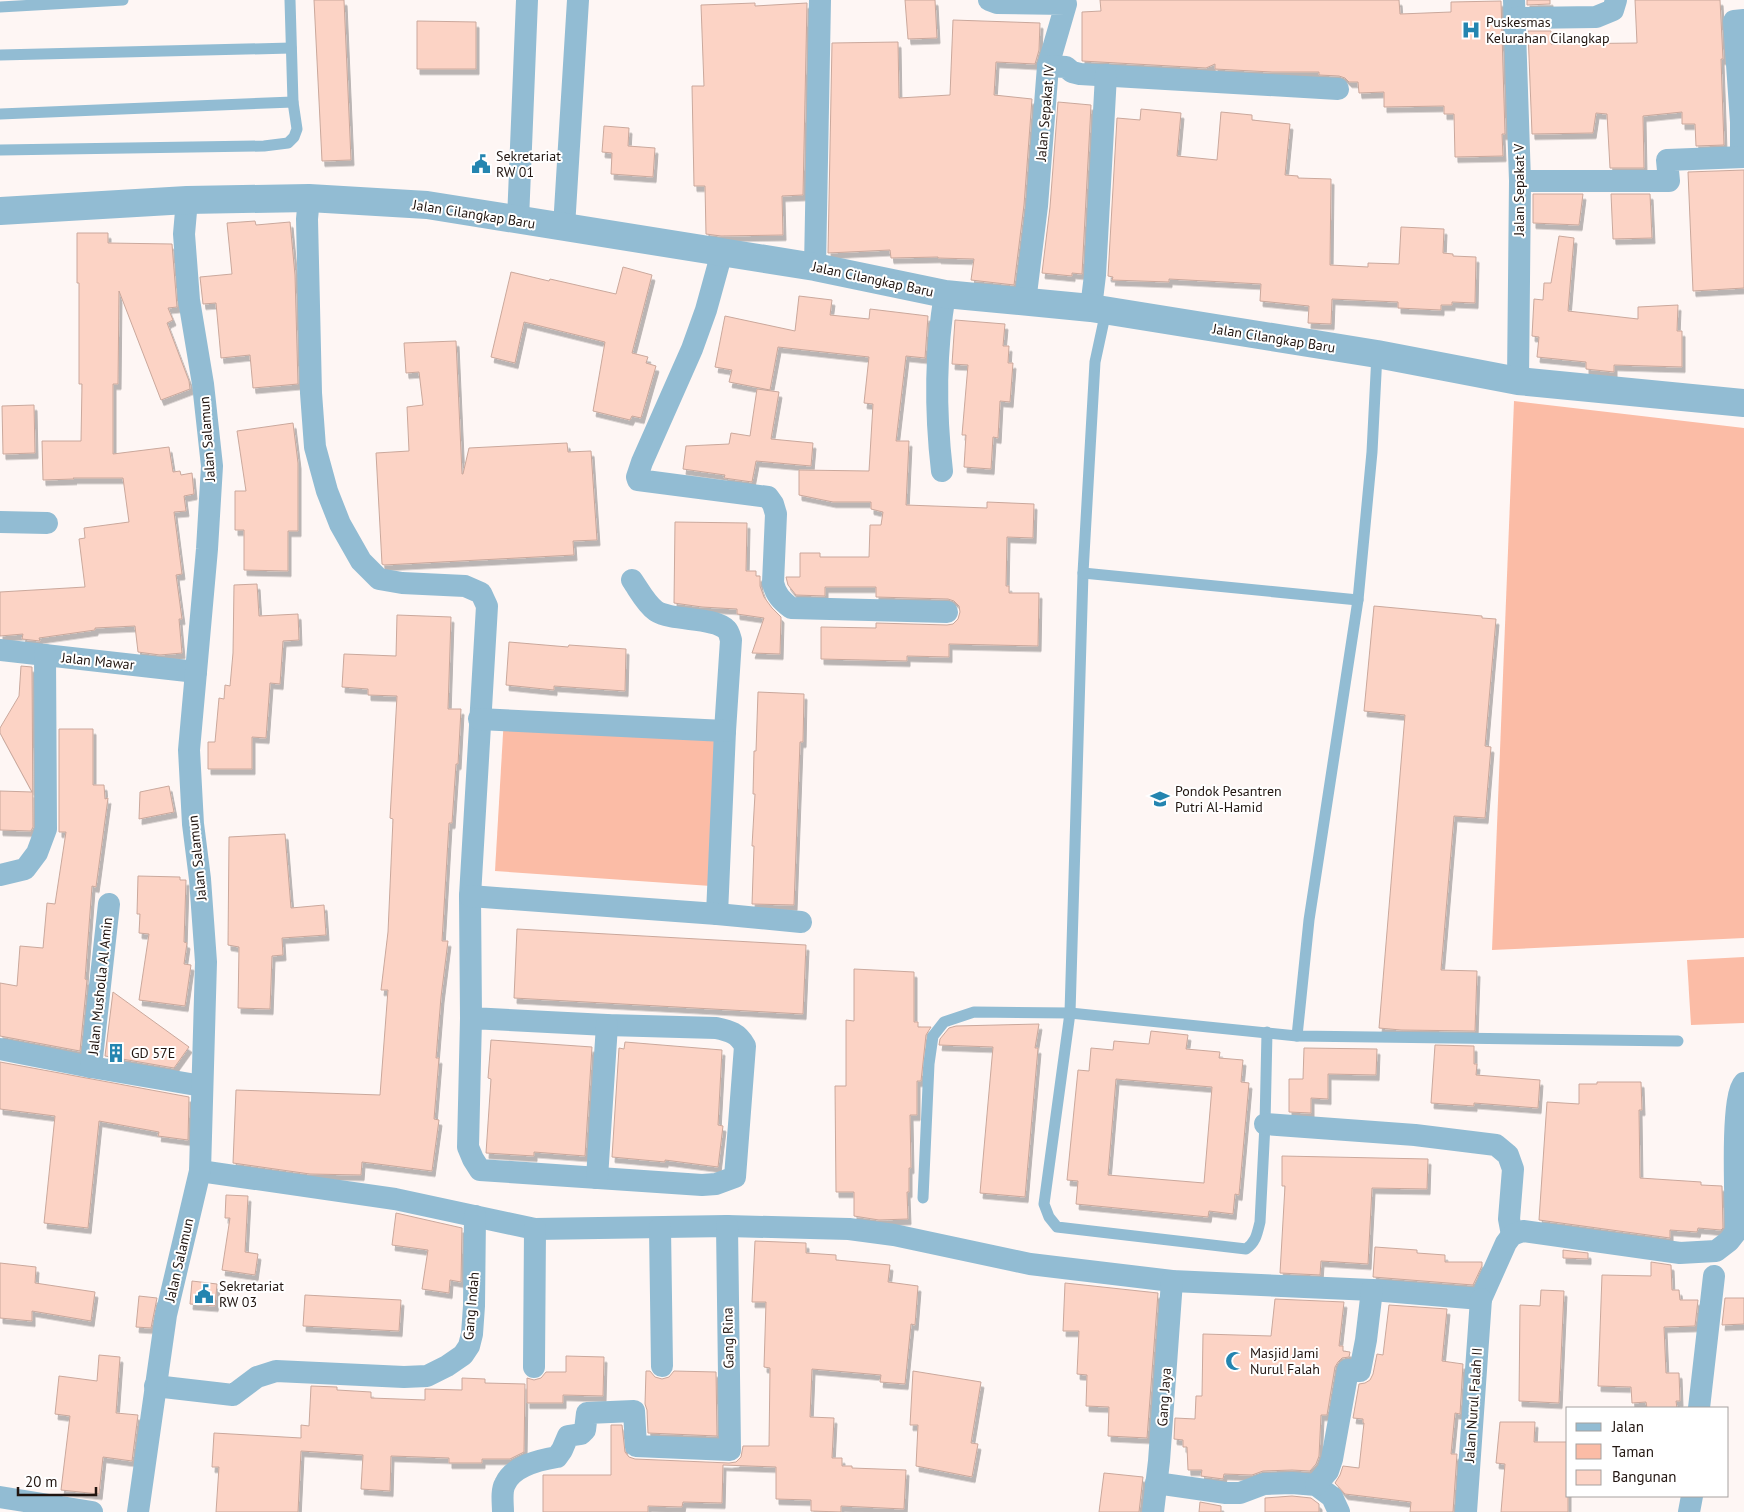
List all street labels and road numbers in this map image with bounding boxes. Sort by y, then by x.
street label: Jalan Sepakat IV [1032,64,1058,163]
street label: Jalan Sepakat V [1510,144,1528,237]
street label: Jalan Cilangkap Baru [410,195,537,233]
street label: Jalan Cilangkap Baru [810,257,935,301]
street label: Jalan Cilangkap Baru [1210,319,1337,357]
street label: Jalan Salamun [195,396,219,483]
street label: Jalan Mawar [60,648,136,674]
street label: Jalan Salamun [184,815,211,902]
street label: Jalan Musholla Al Amin [84,916,116,1057]
street label: Jalan Salamun [160,1216,197,1305]
street label: Gang Indah [459,1271,483,1341]
street label: Gang Rina [718,1307,738,1369]
street label: Jalan Nurul Falah II [1460,1347,1486,1464]
street label: Gang Jaya [1153,1367,1175,1427]

